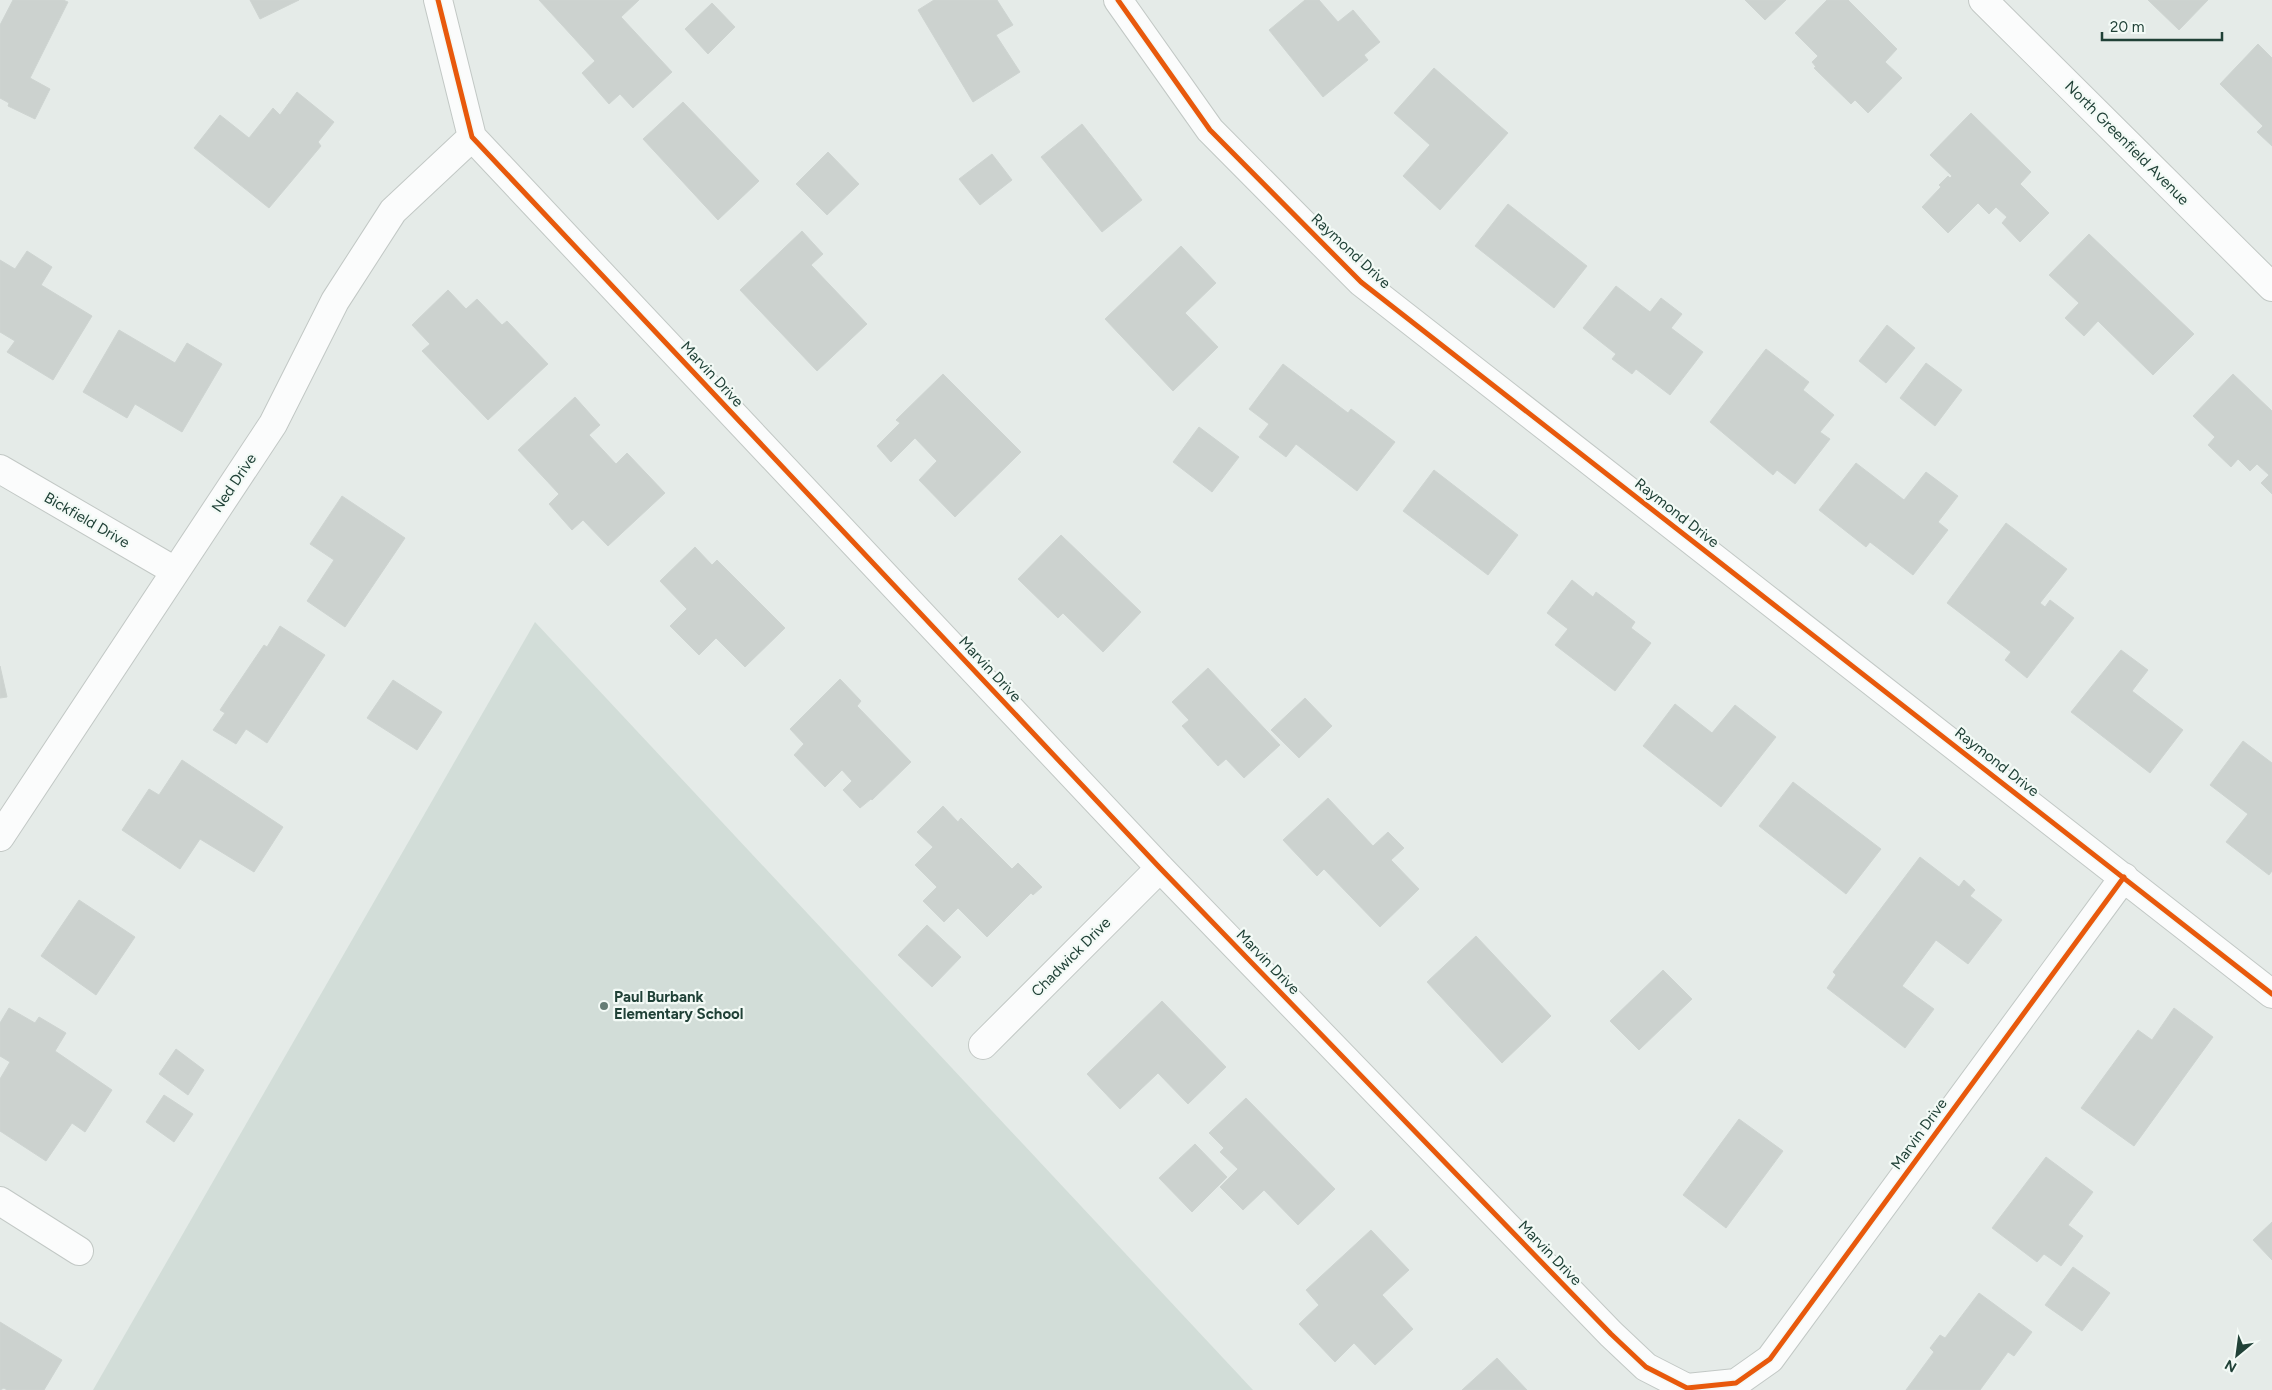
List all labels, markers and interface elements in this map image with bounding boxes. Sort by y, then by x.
scale bar [2102,10,2222,42]
text: 20 m [2110,18,2144,36]
street label: North Greenfield Avenue [2061,77,2193,209]
street label: Raymond Drive [1308,210,1394,292]
street label: Marvin Drive [677,337,747,411]
street label: Ned Drive [208,450,260,516]
street label: Raymond Drive [1631,475,1723,551]
street label: Bickfield Drive [41,488,133,552]
street label: Marvin Drive [955,632,1025,706]
street label: Raymond Drive [1951,724,2043,800]
street label: Chadwick Drive [1028,914,1114,1000]
street label: Marvin Drive [1233,926,1303,998]
place label: Paul Burbank Elementary School [614,988,744,1023]
marker: Paul Burbank Elementary School [598,1000,610,1012]
street label: Marvin Drive [1887,1095,1951,1173]
street label: Marvin Drive [1515,1217,1585,1289]
north arrow [2212,1330,2262,1380]
text: N [2222,1356,2240,1376]

